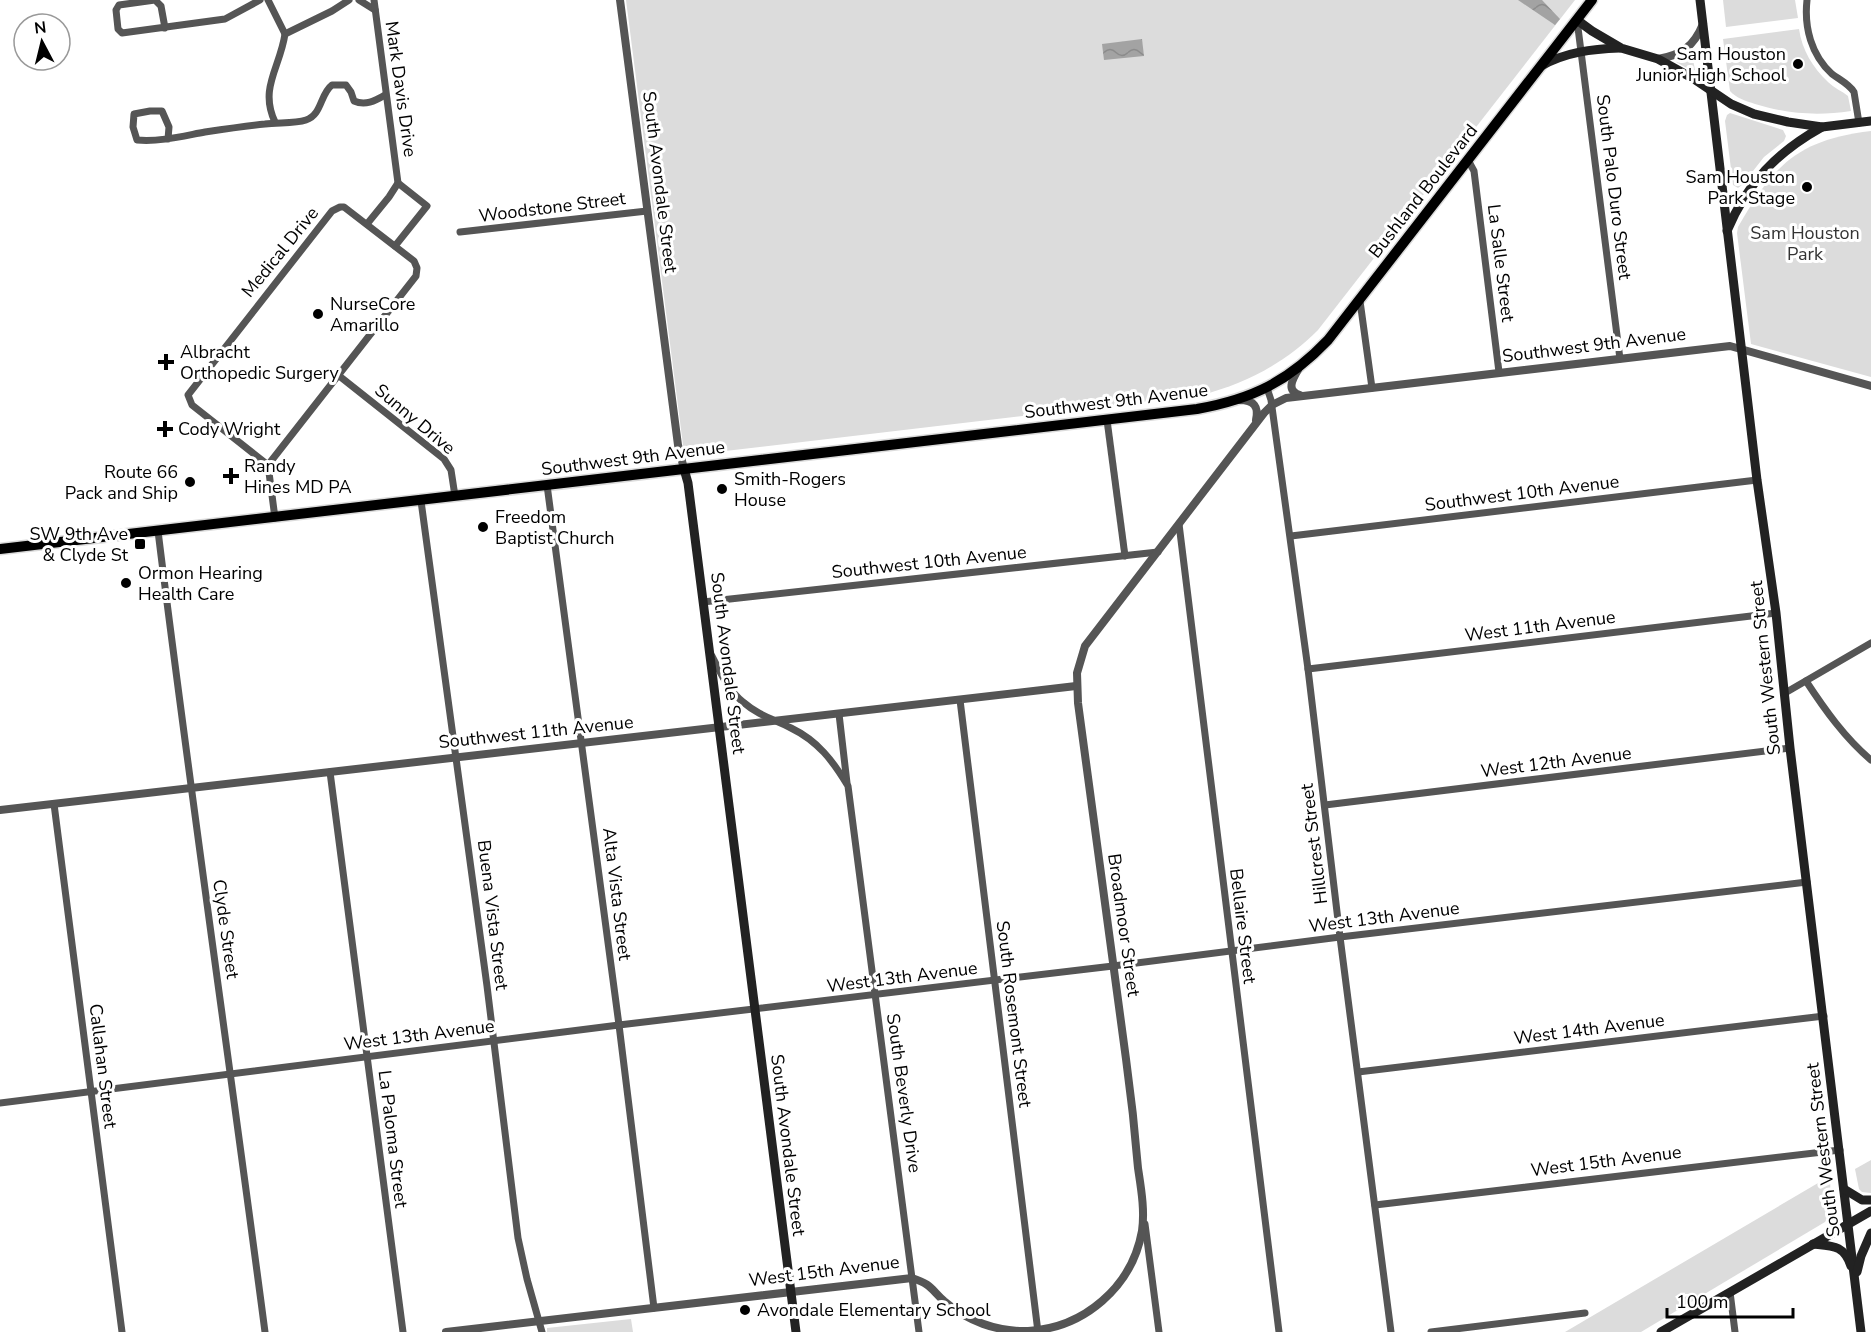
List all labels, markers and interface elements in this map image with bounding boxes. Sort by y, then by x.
north arrow [12,12,72,72]
text: N [33,16,48,40]
street label: Mark Davis Drive [380,19,422,159]
place label: Sam Houston Junior High School [1635,42,1787,87]
marker: Sam Houston Junior High School [1791,57,1805,71]
street label: South Avondale Street [637,90,683,275]
street label: South Palo Duro Street [1591,93,1637,282]
street label: Bushland Boulevard [1363,119,1483,263]
place label: Sam Houston Park Stage [1686,165,1795,210]
marker: Sam Houston Park Stage [1800,180,1814,194]
street label: Woodstone Street [477,186,627,228]
street label: Medical Drive [236,202,324,302]
street label: La Salle Street [1482,203,1520,324]
park label: Sam Houston Park [1750,221,1860,266]
place label: NurseCore Amarillo [330,292,415,337]
marker: NurseCore Amarillo [311,307,325,321]
street label: Southwest 9th Avenue [1501,322,1687,368]
place label: Albracht Orthopedic Surgery [180,340,340,385]
marker: Albracht Orthopedic Surgery [157,353,175,371]
street label: Sunny Drive [370,378,460,460]
street label: Southwest 9th Avenue [1023,378,1209,424]
place label: Cody Wright [178,417,281,441]
marker: Cody Wright [156,420,174,438]
street label: Southwest 9th Avenue [540,435,726,481]
place label: Randy Hines MD PA [244,454,352,499]
place label: Route 66 Pack and Ship [65,460,178,505]
marker: Randy Hines MD PA [222,467,240,485]
place label: Smith-Rogers House [734,467,846,512]
street label: Southwest 10th Avenue [1423,469,1621,517]
marker: Route 66 Pack and Ship [183,475,197,489]
marker: Smith-Rogers House [715,482,729,496]
place label: Freedom Baptist Church [495,505,614,550]
marker: Freedom Baptist Church [476,520,490,534]
place label: SW 9th Ave & Clyde St [29,522,129,567]
marker: SW 9th Ave & Clyde St [133,537,147,551]
street label: Southwest 10th Avenue [830,540,1028,584]
place label: Ormon Hearing Health Care [138,561,263,606]
street label: South Avondale Street [705,571,751,756]
marker: Ormon Hearing Health Care [119,576,133,590]
street label: South Western Street [1744,579,1786,756]
street label: West 11th Avenue [1463,605,1617,647]
street label: Southwest 11th Avenue [437,710,635,754]
street label: West 12th Avenue [1479,741,1633,783]
street label: Hillcrest Street [1295,782,1333,906]
street label: Alta Vista Street [597,826,637,962]
street label: Buena Vista Street [472,839,514,992]
street label: Broadmoor Street [1102,852,1146,999]
street label: Bellaire Street [1224,867,1262,986]
street label: Clyde Street [207,878,245,981]
street label: West 13th Avenue [1307,896,1461,938]
street label: South Rosemont Street [991,919,1037,1109]
street label: West 13th Avenue [825,956,979,998]
street label: Callahan Street [83,1002,123,1130]
street label: West 14th Avenue [1512,1008,1666,1050]
street label: South Beverly Drive [881,1012,927,1174]
street label: West 13th Avenue [342,1014,496,1056]
street label: South Avondale Street [765,1053,811,1238]
street label: South Western Street [1800,1061,1846,1239]
street label: La Paloma Street [373,1069,413,1210]
street label: West 15th Avenue [1529,1140,1683,1182]
street label: West 15th Avenue [747,1250,901,1292]
scale bar [1667,1281,1793,1319]
text: 100 m [1676,1290,1728,1314]
place label: Avondale Elementary School [757,1298,991,1322]
marker: Avondale Elementary School [738,1303,752,1317]

